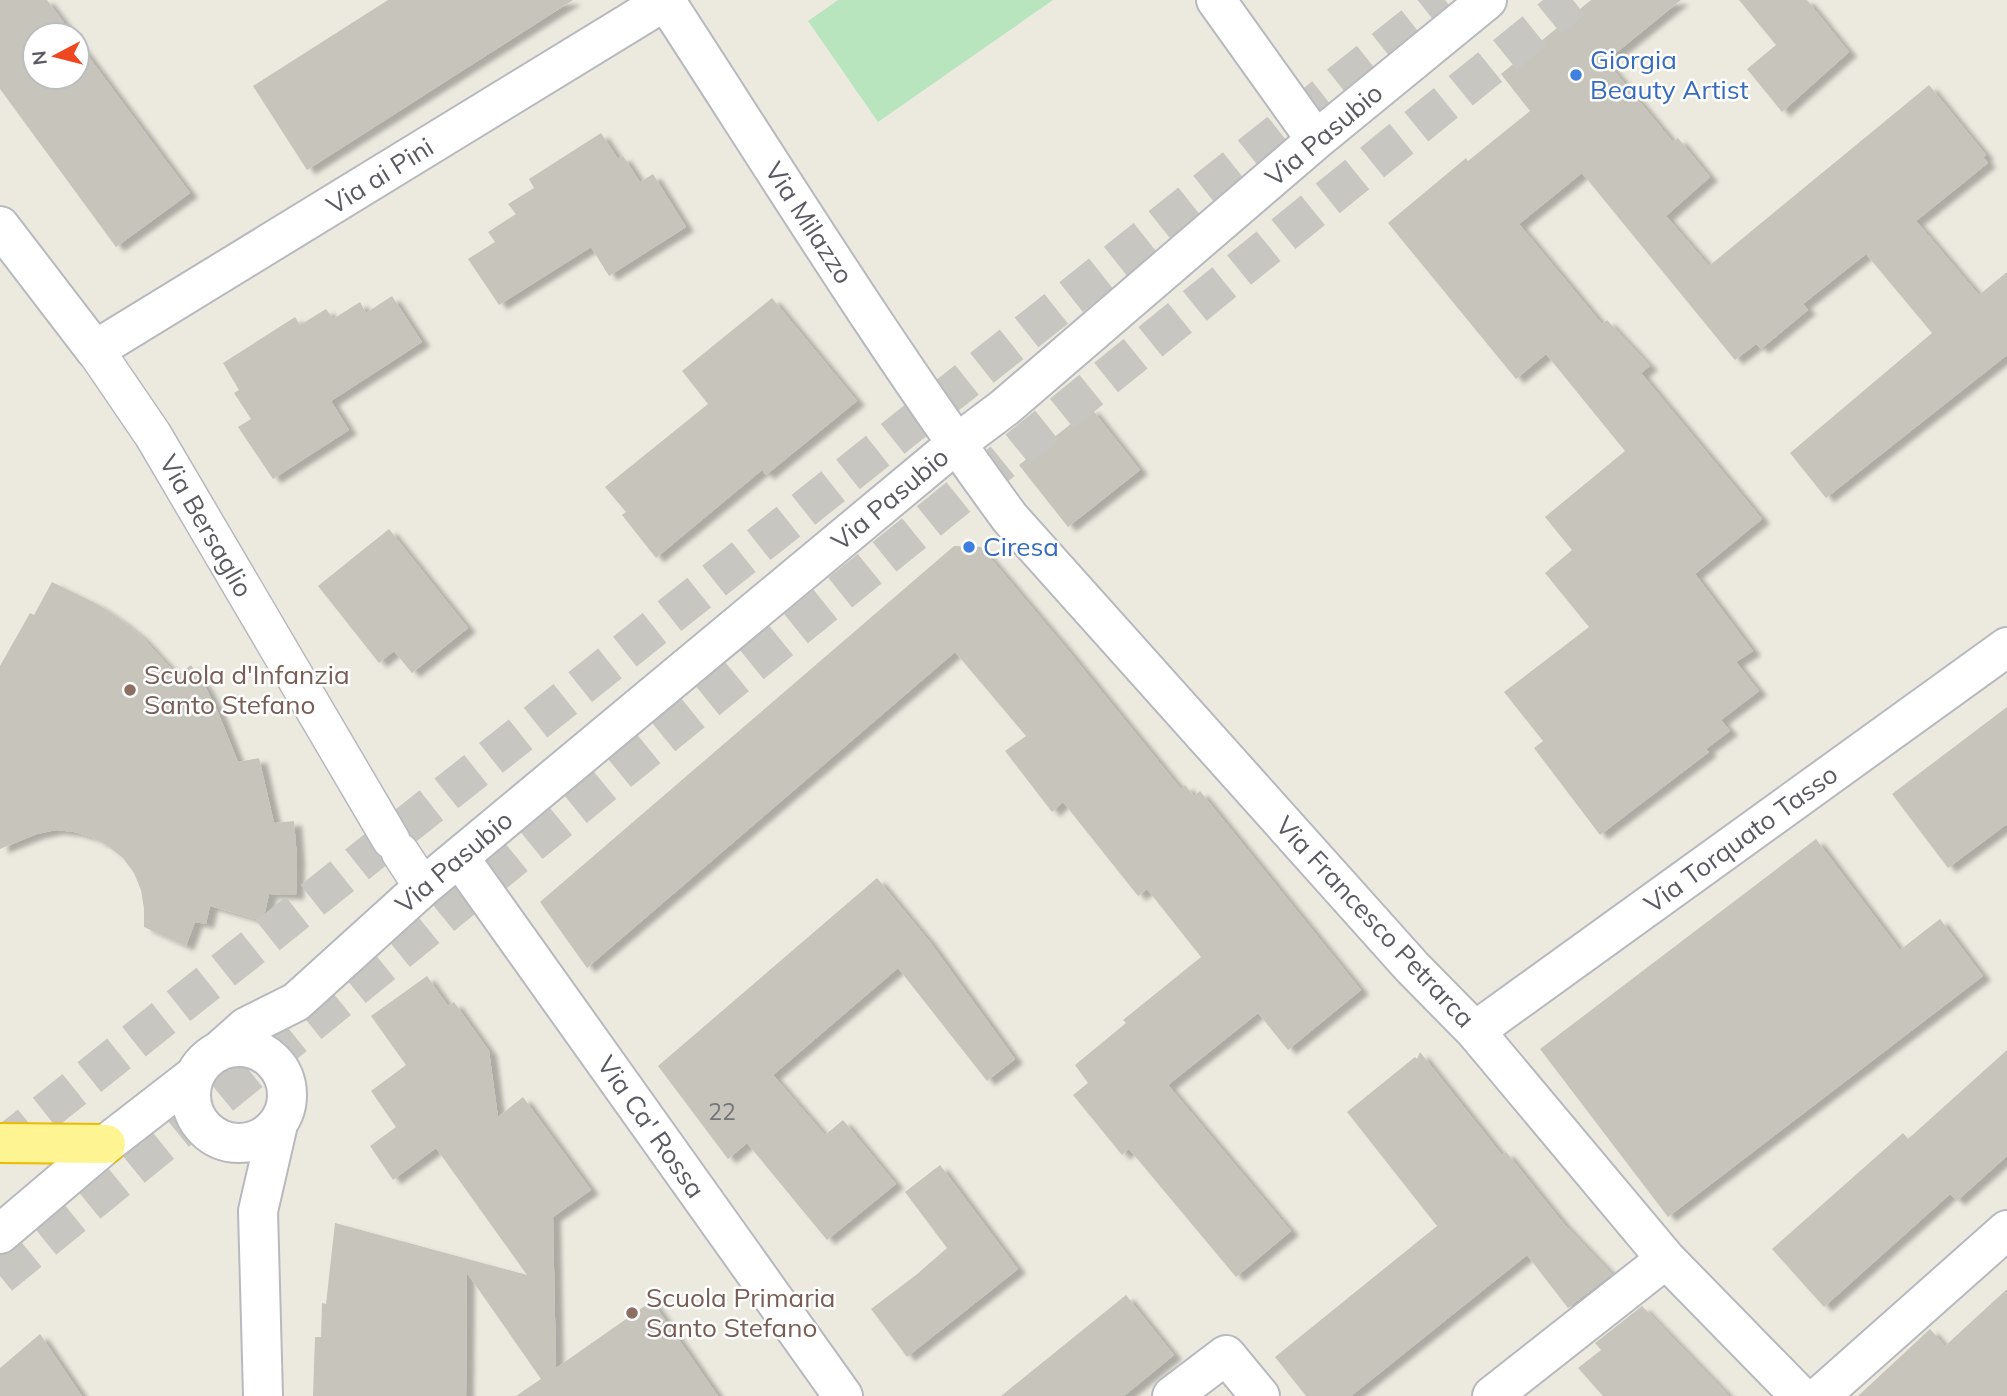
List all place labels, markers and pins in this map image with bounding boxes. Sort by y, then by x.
place label: Giorgia Beauty Artist [1590,43,1749,106]
marker: Giorgia Beauty Artist [1568,67,1584,83]
place label: Ciresa [983,530,1059,563]
marker: Ciresa [961,539,977,555]
place label: Scuola d'Infanzia Santo Stefano [144,658,350,721]
marker: Scuola d'Infanzia Santo Stefano [122,682,138,698]
place label: Scuola Primaria Santo Stefano [646,1281,835,1344]
marker: Scuola Primaria Santo Stefano [624,1305,640,1321]

